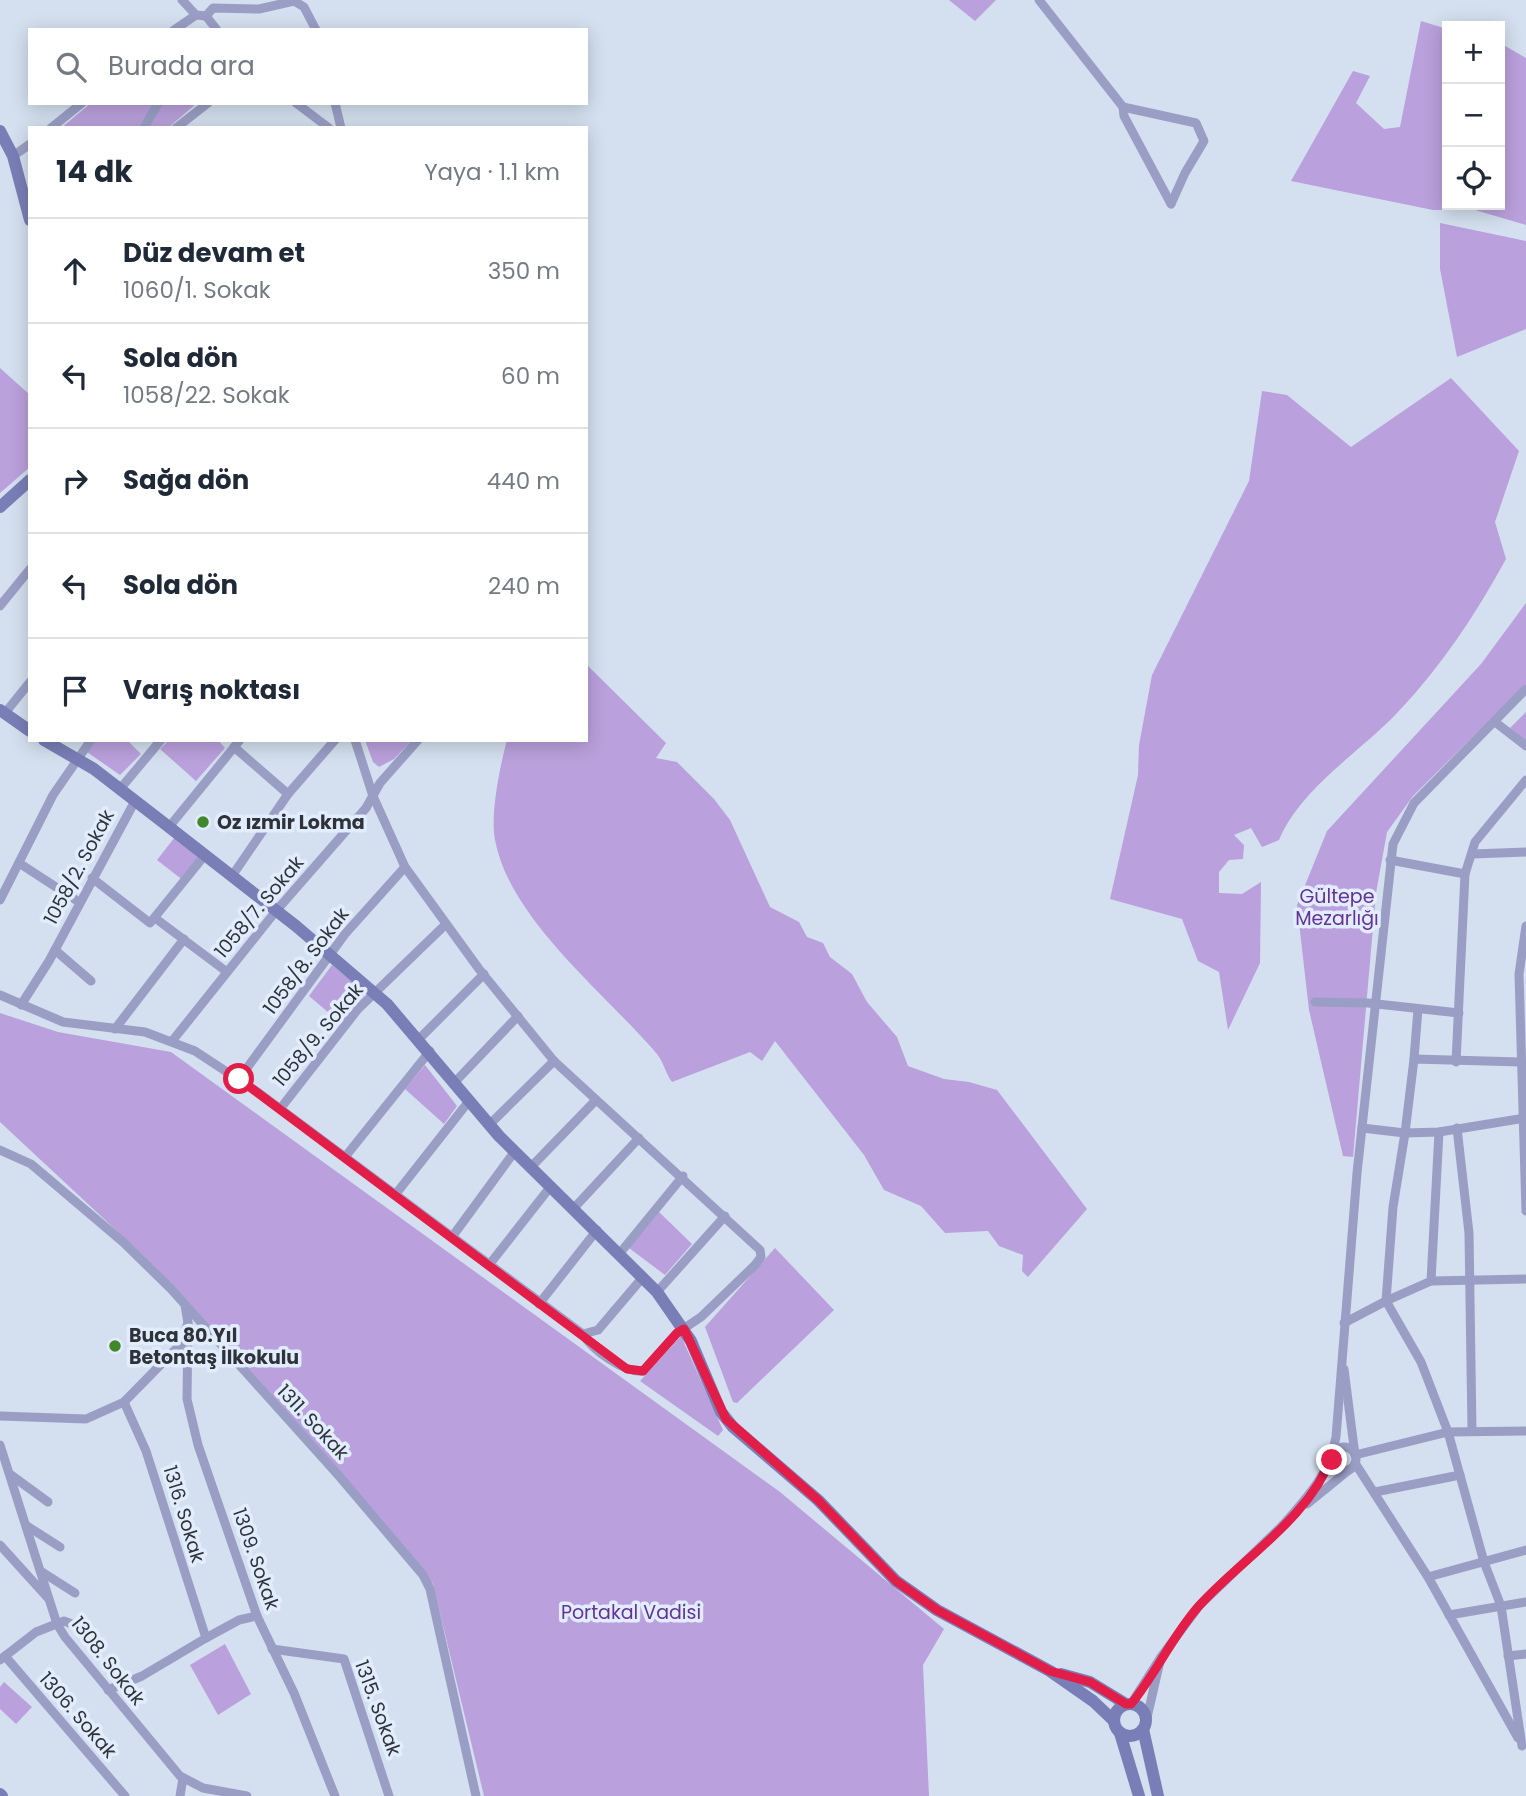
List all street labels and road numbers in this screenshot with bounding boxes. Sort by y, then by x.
street label: 1058/2. Sokak [37,805,121,929]
street label: 1058/7. Sokak [208,850,310,964]
street label: 1058/8. Sokak [257,902,355,1020]
street label: 1058/9. Sokak [267,977,370,1093]
street label: 1311. Sokak [271,1378,355,1466]
street label: 1316. Sokak [156,1462,212,1566]
street label: 1309. Sokak [226,1505,286,1614]
street label: 1308. Sokak [65,1611,151,1711]
street label: 1315. Sokak [348,1656,408,1760]
street label: 1306. Sokak [33,1666,123,1764]

